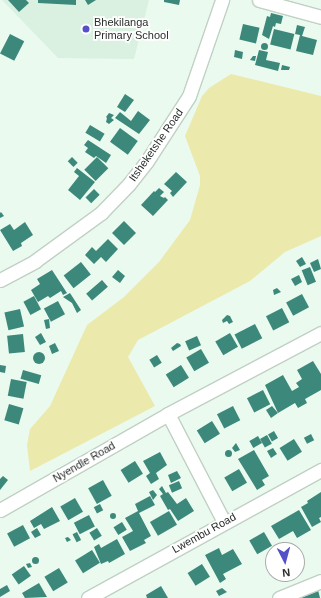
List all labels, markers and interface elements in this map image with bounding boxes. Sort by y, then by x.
place label: Bhekilanga Primary School [94,16,169,42]
marker: Bhekilanga Primary School [81,24,91,34]
street label: Itsheketshe Road [126,106,186,184]
street label: Nyendle Road [51,439,117,485]
street label: Lwembu Road [170,510,238,556]
north arrow [265,542,305,582]
text: N [282,567,291,579]

